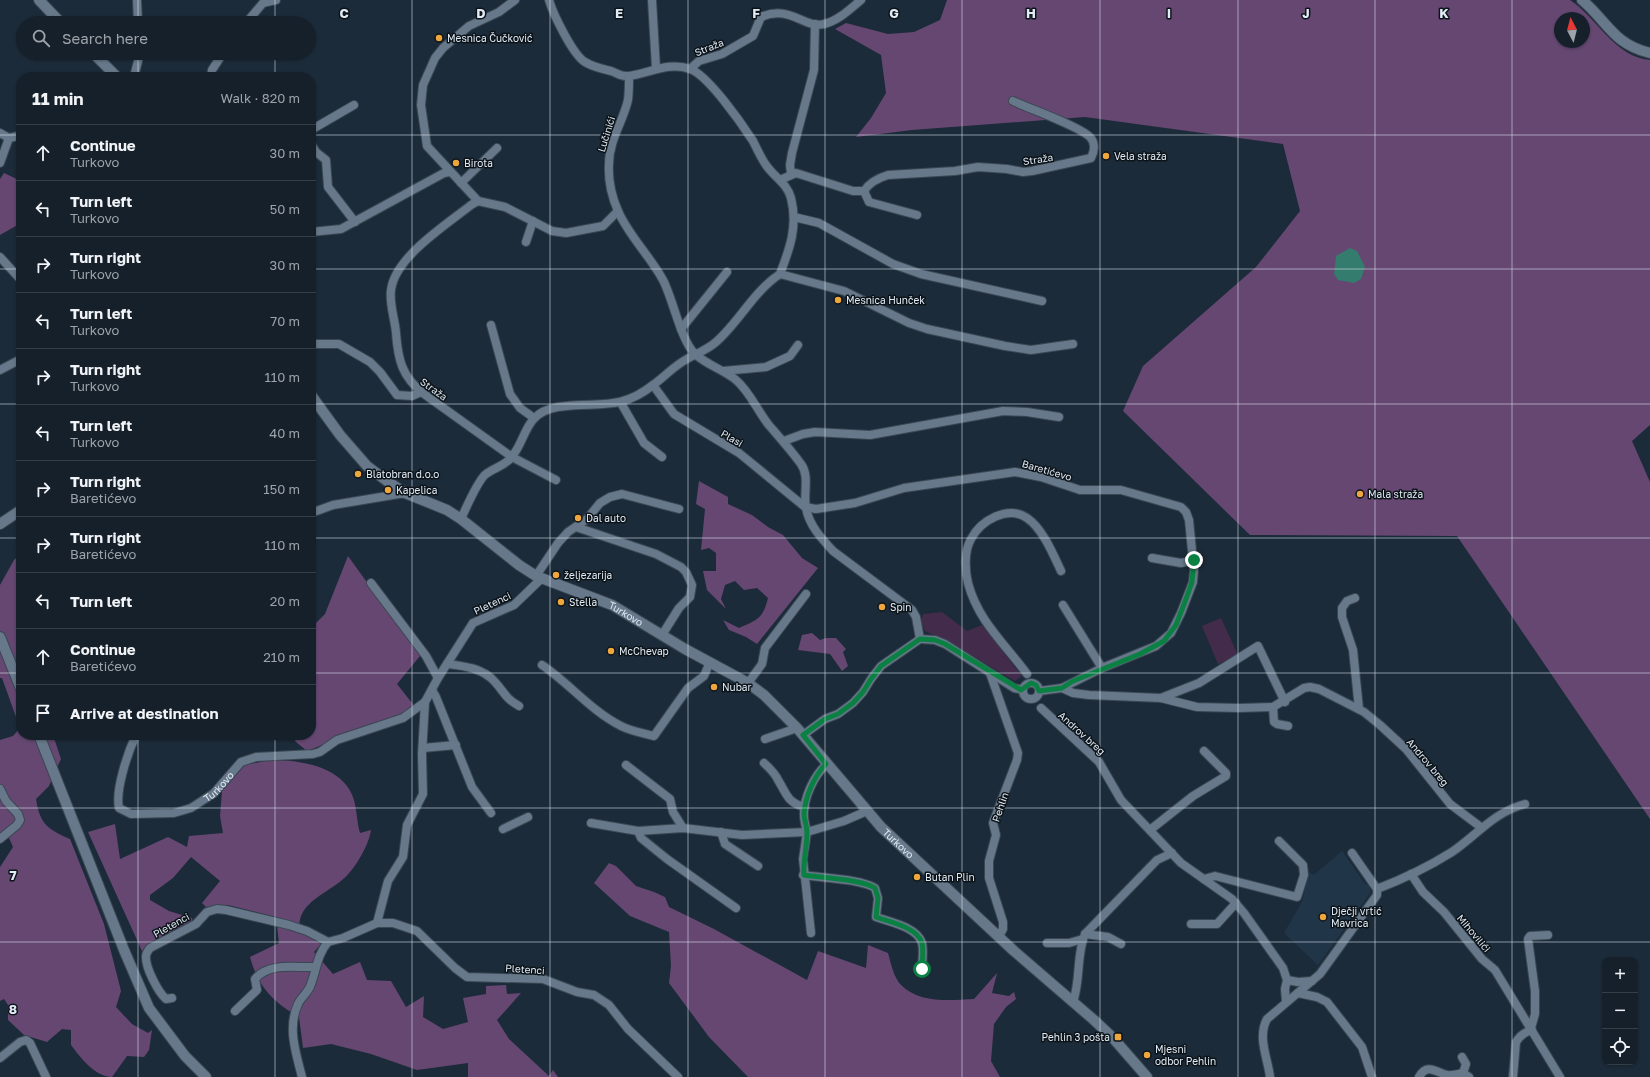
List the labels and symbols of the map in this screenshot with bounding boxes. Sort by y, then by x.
text: C [339,5,349,21]
text: D [476,5,486,21]
text: E [615,5,623,21]
text: F [752,5,760,21]
text: G [889,5,899,21]
text: H [1026,5,1036,21]
text: I [1167,5,1171,21]
text: J [1302,5,1310,21]
text: K [1439,5,1449,21]
north arrow [1554,12,1590,48]
place label: Mesnica Čučković [447,32,533,44]
marker: Mesnica Čučković [434,33,444,43]
street label: Straža [693,36,725,58]
street label: Lučinići [595,115,617,153]
place label: Vela straža [1114,150,1167,162]
street label: Straža [1022,151,1054,167]
marker: Vela straža [1101,151,1111,161]
place label: Birota [464,157,493,169]
marker: Birota [451,158,461,168]
place label: Mesnica Hunček [846,294,925,306]
marker: Mesnica Hunček [833,295,843,305]
street label: Straža [418,375,450,403]
street label: Plasi [719,427,745,449]
street label: Baretićevo [1021,457,1073,483]
place label: Blatobran d.o.o [366,468,439,480]
marker: Blatobran d.o.o [353,469,363,479]
place label: Kapelica [396,484,437,496]
marker: Kapelica [383,485,393,495]
place label: Mala straža [1368,488,1423,500]
marker: Mala straža [1355,489,1365,499]
place label: Dal auto [586,512,626,524]
marker: Dal auto [573,513,583,523]
route end [1185,551,1203,569]
place label: željezarija [564,569,612,581]
marker: željezarija [551,570,561,580]
street label: Pletenci [472,589,512,617]
place label: Stella [569,596,597,608]
marker: Stella [556,597,566,607]
street label: Turkovo [607,598,645,628]
place label: Spin [890,601,911,613]
marker: Spin [877,602,887,612]
place label: McChevap [619,645,669,657]
marker: McChevap [606,646,616,656]
place label: Nubar [722,681,751,693]
marker: Nubar [709,682,719,692]
street label: Androv breg [1056,709,1108,757]
street label: Androv breg [1405,736,1451,788]
street label: Turkovo [201,769,236,804]
street label: Pehlin [989,791,1011,823]
street label: Turkovo [881,826,916,861]
text: 7 [9,867,17,883]
place label: Butan Plin [925,871,975,883]
marker: Butan Plin [912,872,922,882]
place label: Dječji vrtić Mavrica [1331,905,1382,929]
street label: Pletenci [151,910,191,940]
marker: Dječji vrtić Mavrica [1318,912,1328,922]
street label: Mihovilići [1455,912,1493,954]
route start [913,960,931,978]
street label: Pletenci [505,962,545,976]
text: 8 [9,1001,17,1017]
place label: Pehlin 3 pošta [1042,1031,1110,1043]
marker: Pehlin 3 pošta [1113,1032,1123,1042]
place label: Mjesni odbor Pehlin [1155,1043,1216,1067]
marker: Mjesni odbor Pehlin [1142,1050,1152,1060]

